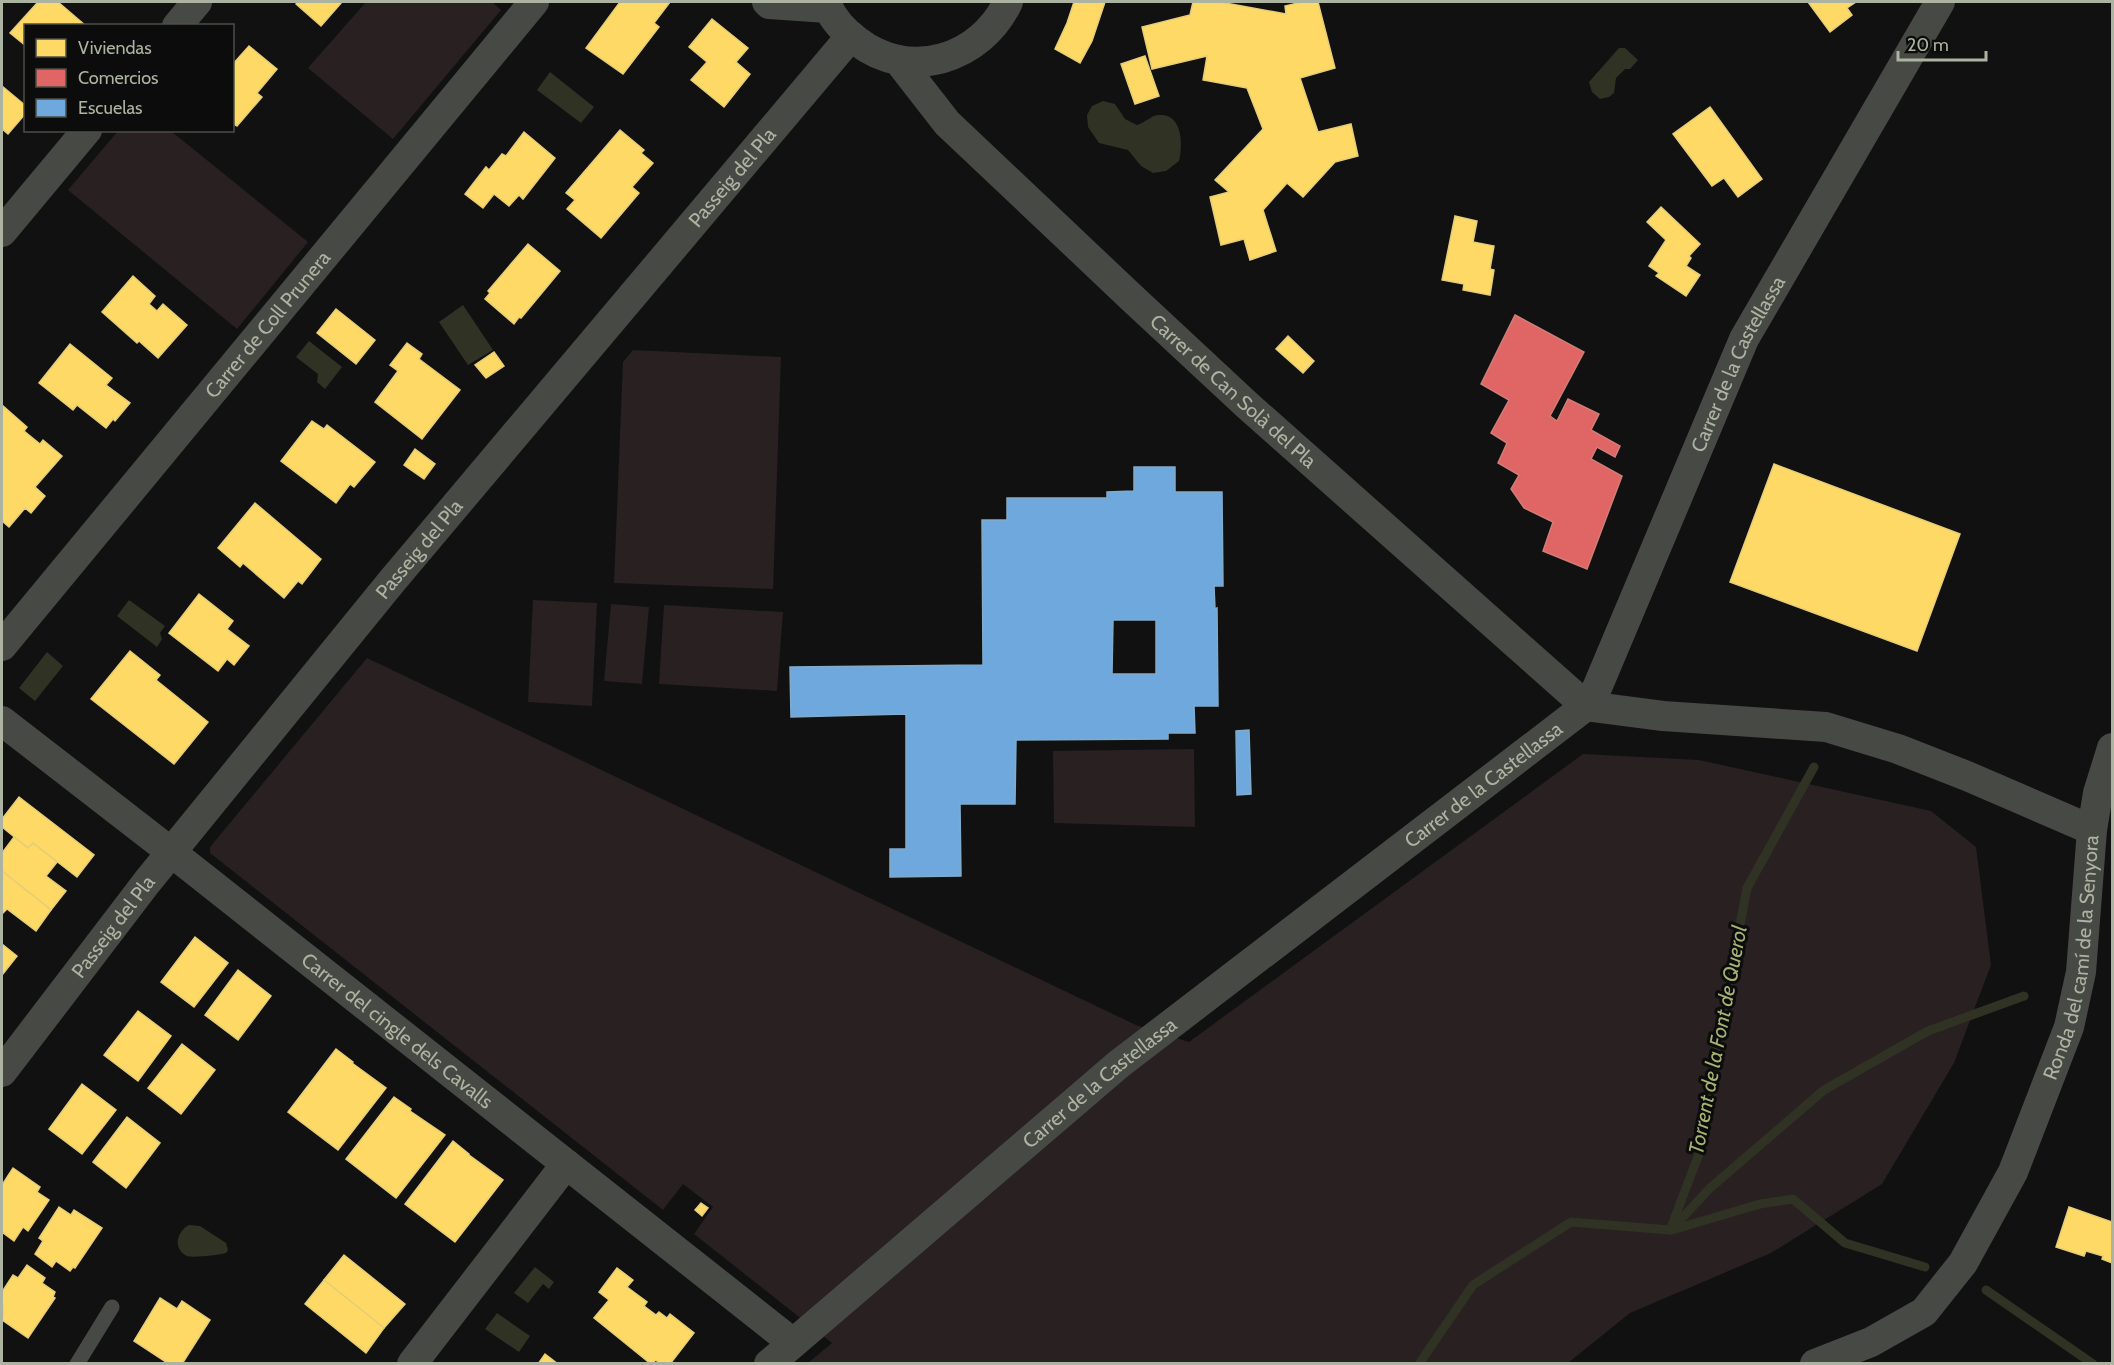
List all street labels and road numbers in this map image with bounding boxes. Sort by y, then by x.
street label: Passeig del Pla [683,122,781,232]
street label: Carrer de Coll Prunera [200,246,336,403]
street label: Carrer de la Castellassa [1686,271,1790,456]
street label: Carrer de Can Solà del Pla [1145,309,1322,473]
street label: Passeig del Pla [370,494,468,604]
street label: Carrer de la Castellassa [1400,716,1567,853]
street label: Ronda del camí de la Senyora [2038,834,2104,1083]
street label: Passeig del Pla [66,870,160,983]
street label: Carrer del cingle dels Cavalls [297,948,498,1114]
street label: Carrer de la Castellassa [1018,1012,1182,1153]

